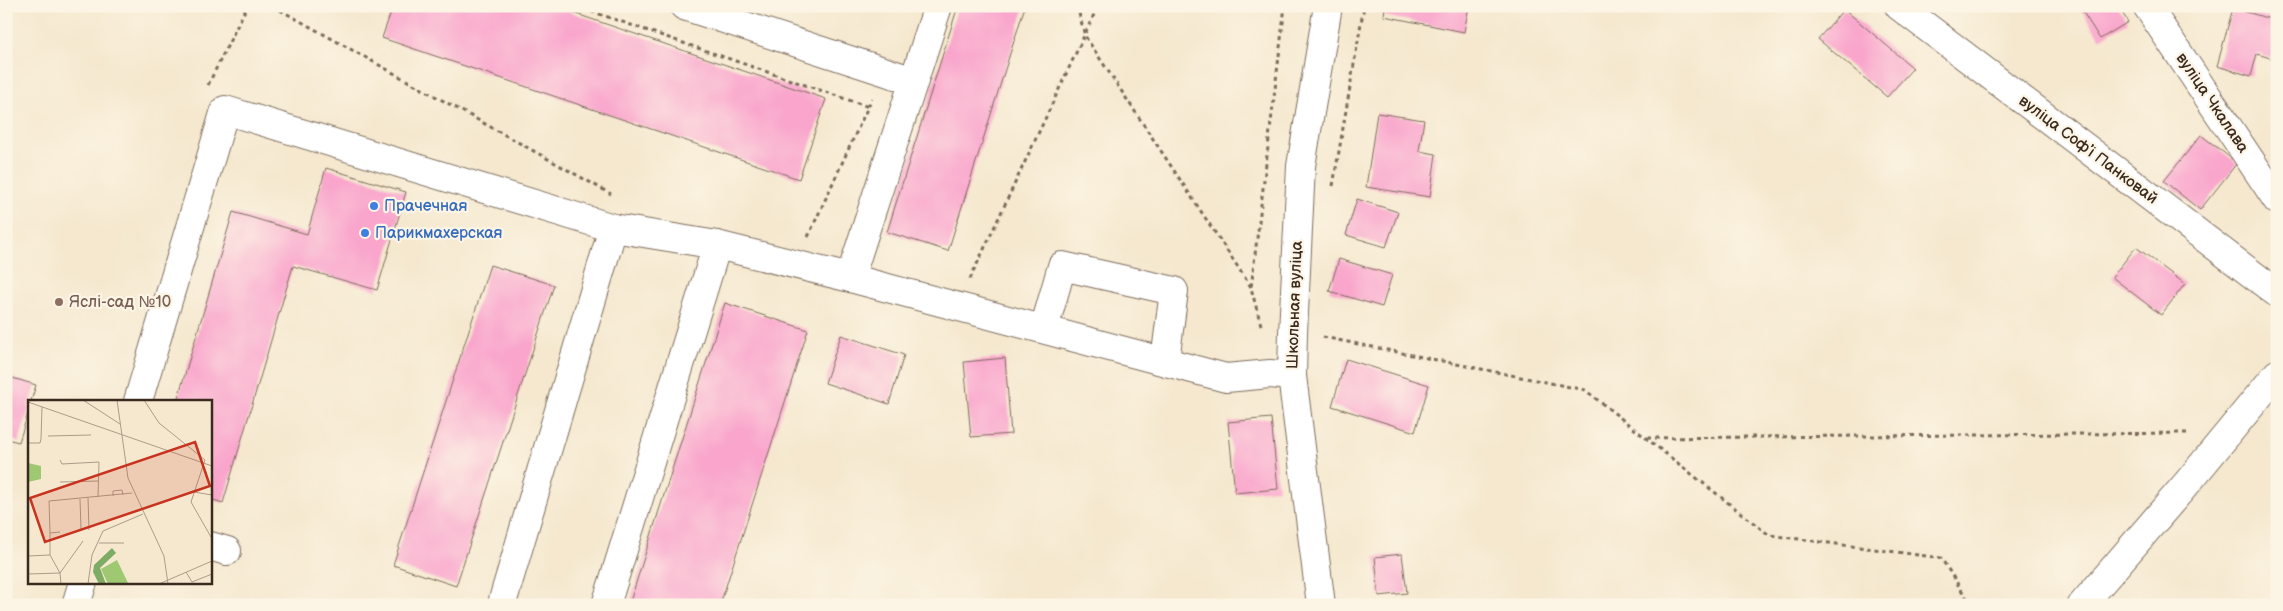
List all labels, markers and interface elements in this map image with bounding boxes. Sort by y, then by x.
street label: вуліца Чкалава [2171,49,2253,157]
street label: вуліца Софʼі Панковай [2015,92,2161,208]
place label: Прачечная [384,197,467,216]
marker: Прачечная [368,200,380,212]
place label: Парикмахерская [375,224,503,243]
marker: Парикмахерская [359,227,371,239]
street label: Школьная вуліца [1283,240,1307,369]
place label: Яслі-сад №10 [69,293,171,312]
marker: Яслі-сад №10 [53,296,65,308]
inset map [28,400,211,584]

